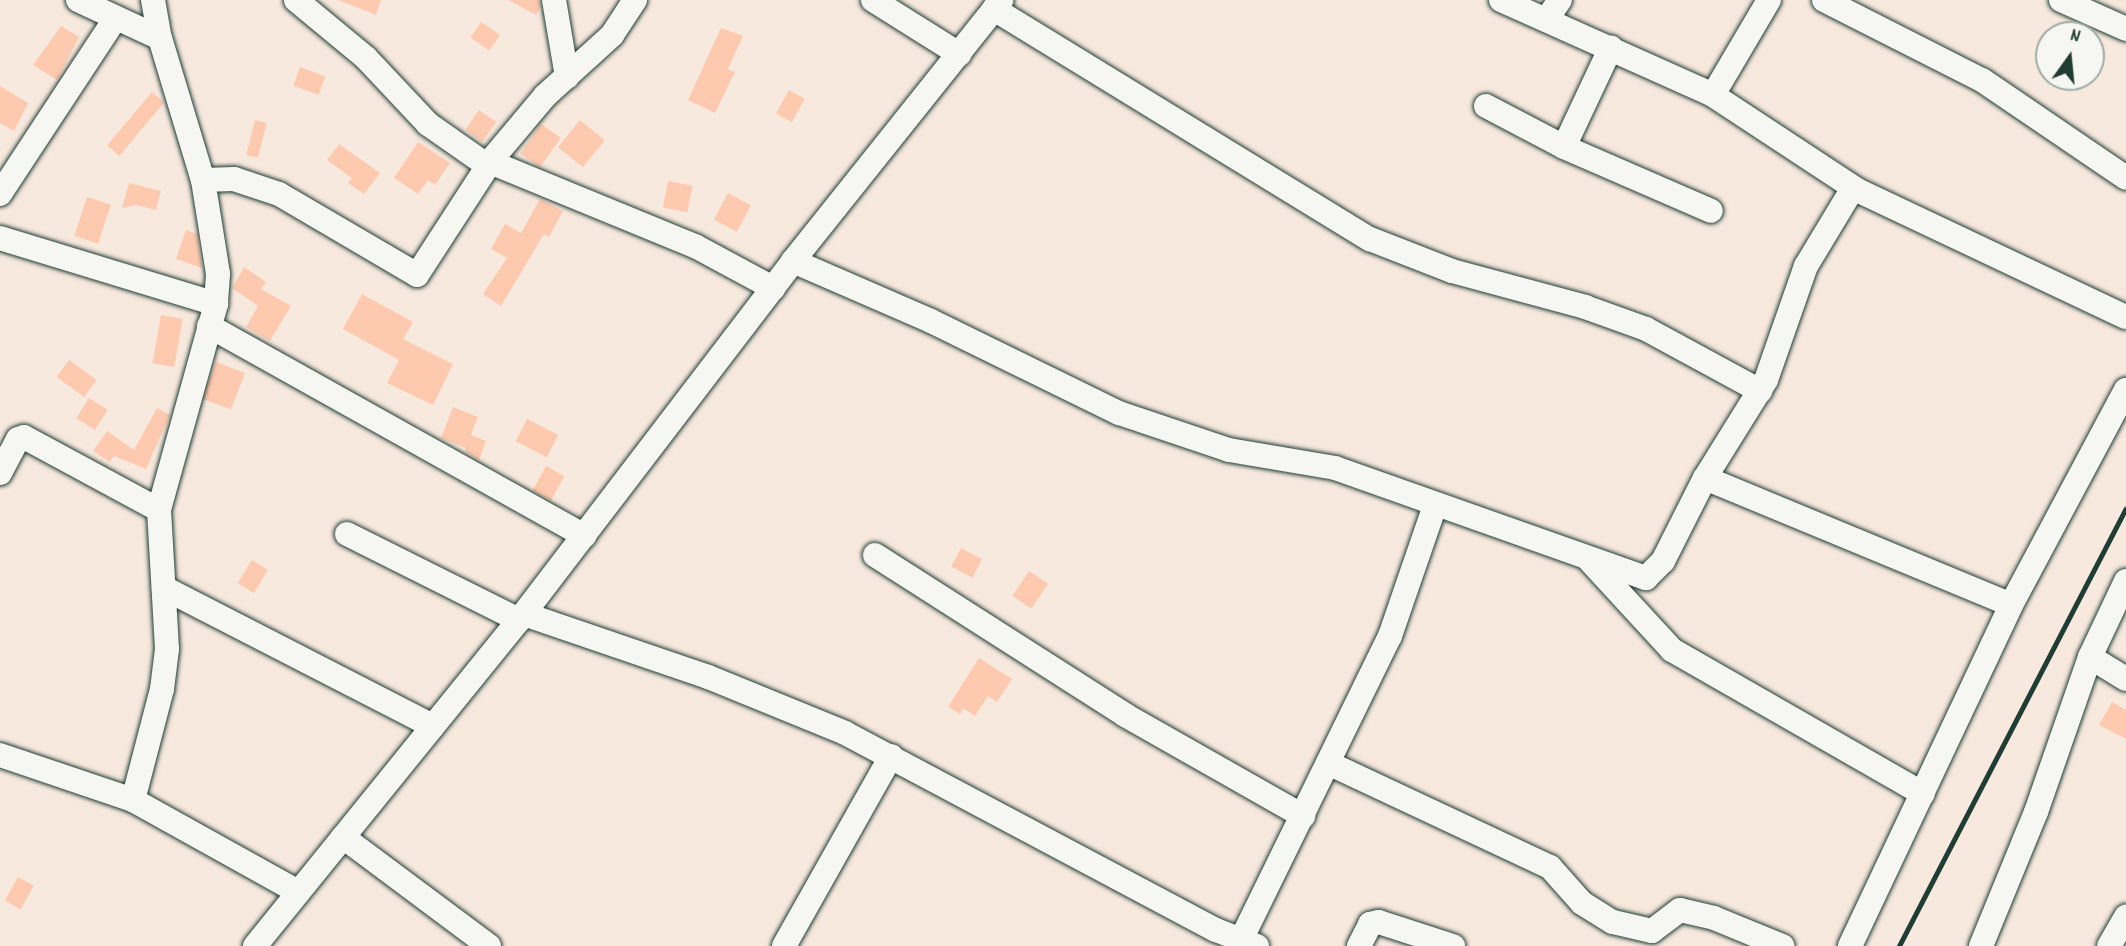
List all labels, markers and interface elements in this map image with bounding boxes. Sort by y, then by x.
north arrow [2035,21,2105,91]
text: N [2067,23,2083,51]

